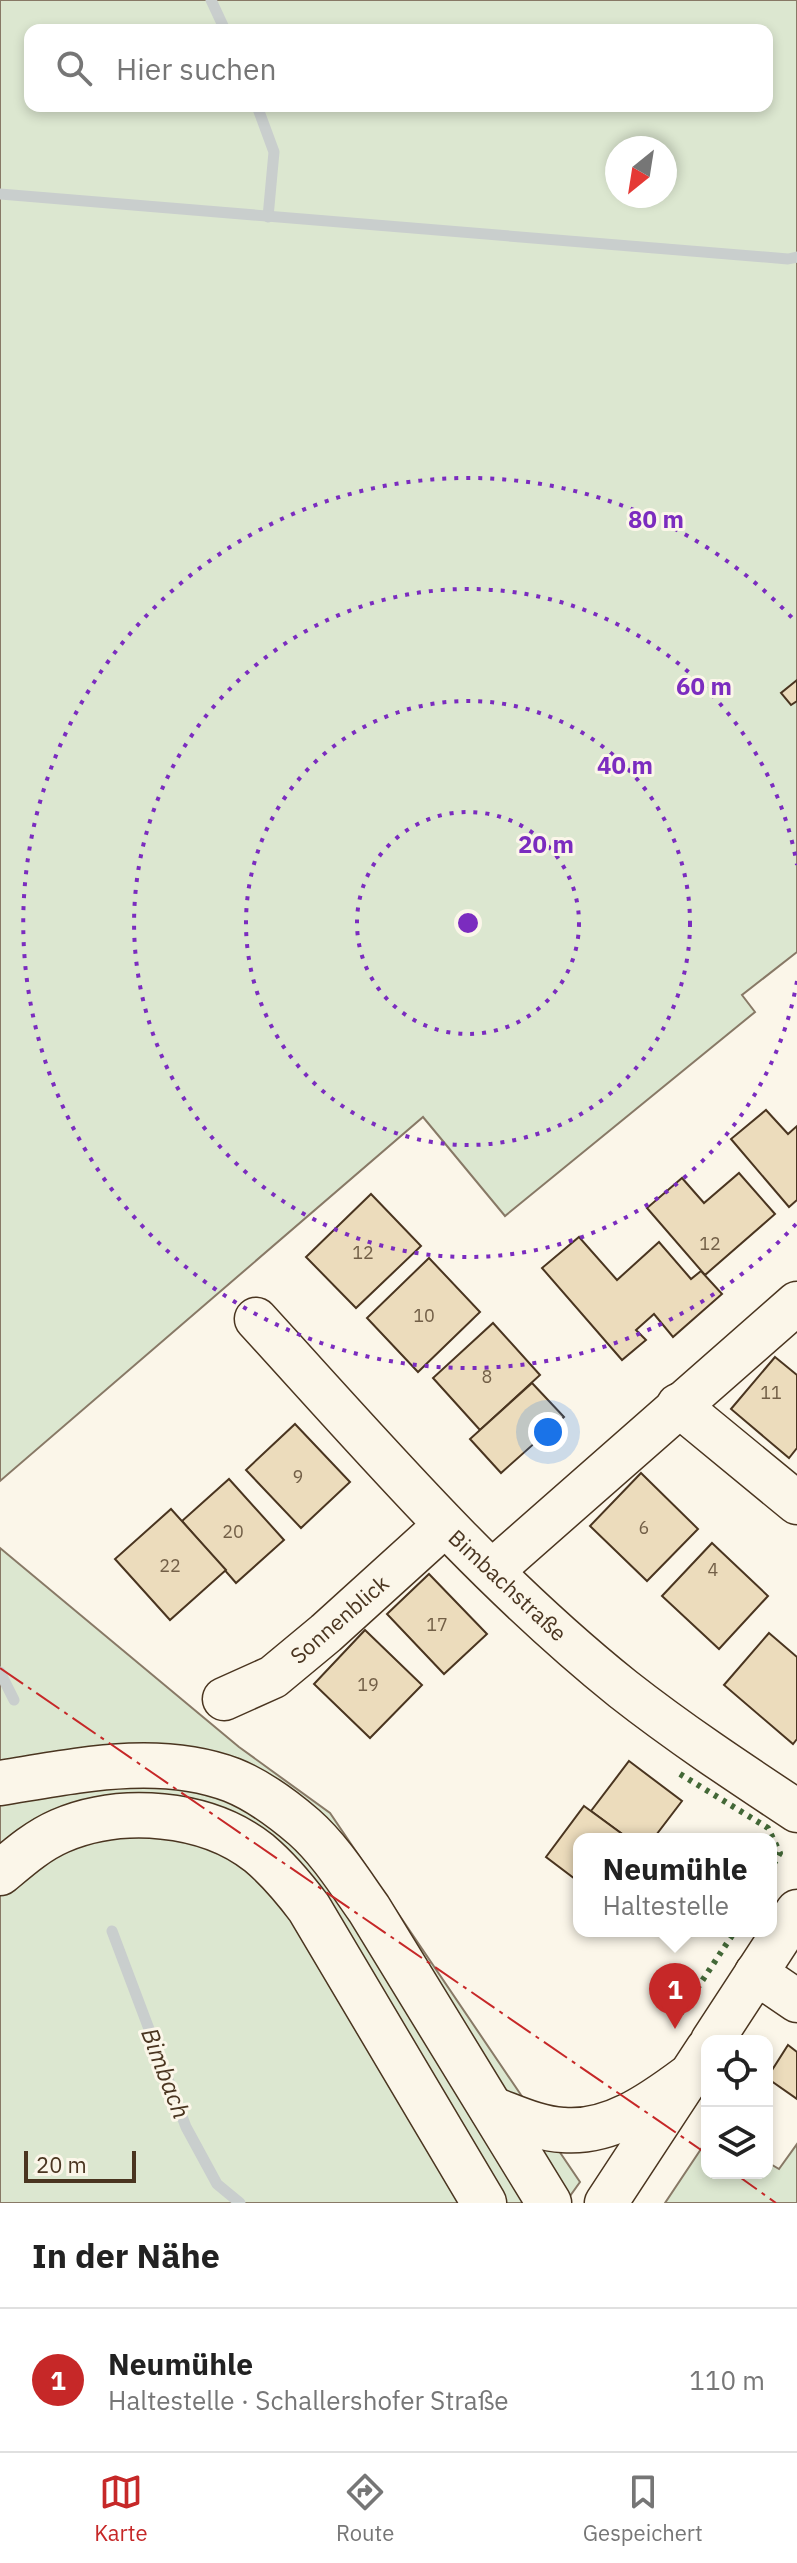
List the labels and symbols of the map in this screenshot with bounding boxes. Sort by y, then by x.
north arrow [605,136,677,208]
text: 80 m [628,503,684,535]
text: 60 m [676,670,732,702]
text: 40 m [597,749,653,781]
text: 20 m [518,828,574,860]
centre of rings [454,909,482,937]
house number: 12 [699,1232,721,1255]
house number: 12 [352,1241,374,1264]
house number: 10 [413,1304,435,1327]
house number: 8 [482,1365,492,1388]
house number: 11 [760,1381,782,1404]
your location [528,1412,568,1452]
house number: 9 [293,1465,303,1488]
house number: 6 [639,1516,649,1539]
house number: 20 [222,1520,244,1543]
street label: Bimbachstraße [443,1523,573,1647]
house number: 22 [159,1554,181,1577]
house number: 4 [708,1558,719,1581]
street label: Sonnenblick [284,1568,395,1670]
house number: 17 [426,1613,448,1636]
house number: 19 [357,1673,379,1696]
pin: 1 [649,1963,701,2029]
water label: Bimbach [134,2023,198,2123]
scale bar [24,2147,136,2183]

